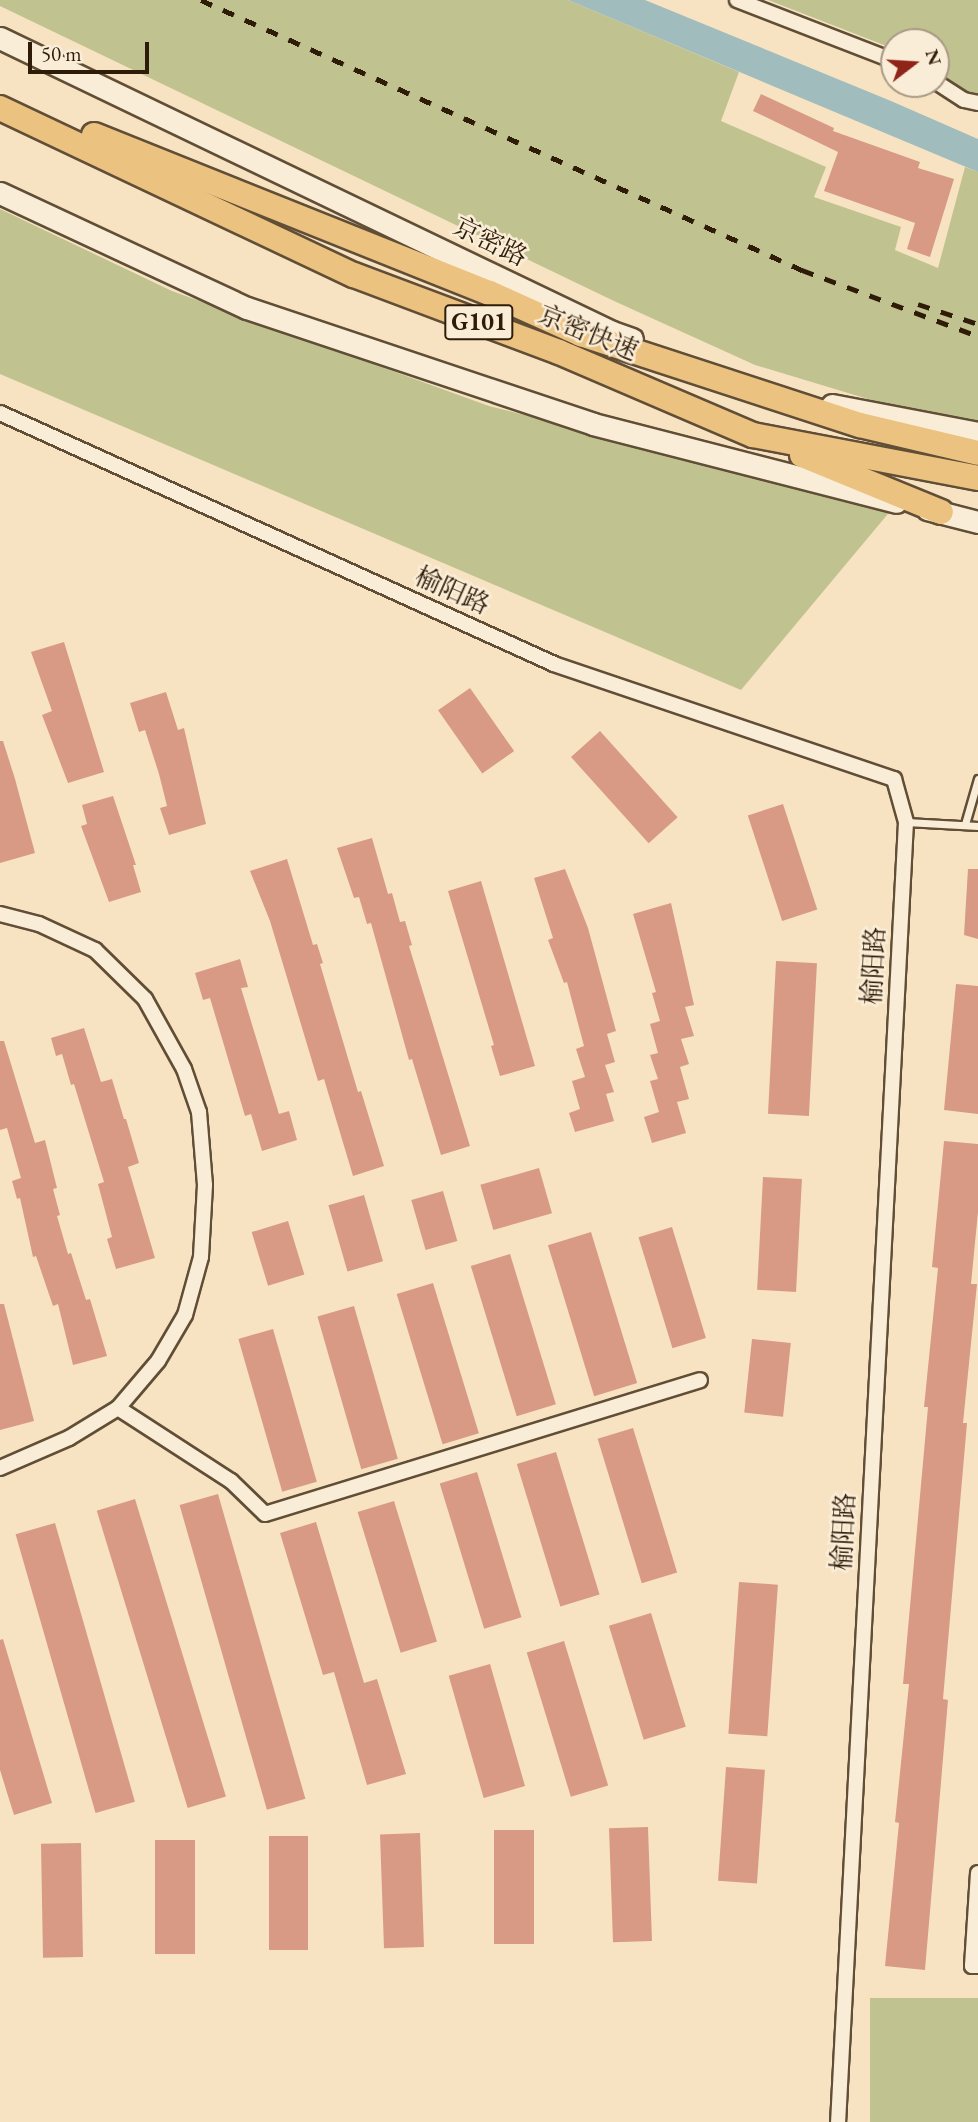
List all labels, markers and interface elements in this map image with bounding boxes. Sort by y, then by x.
scale bar [32,28,152,72]
north arrow [880,28,950,98]
text: 50 m [41,40,82,67]
text: N [919,46,948,68]
street label: 京密路 [448,211,532,273]
street label: 京密快速 [534,299,642,367]
road number: G101 [444,302,514,342]
street label: 榆阳路 [410,561,494,621]
street label: 榆阳路 [856,926,892,1006]
street label: 榆阳路 [826,1492,862,1572]

